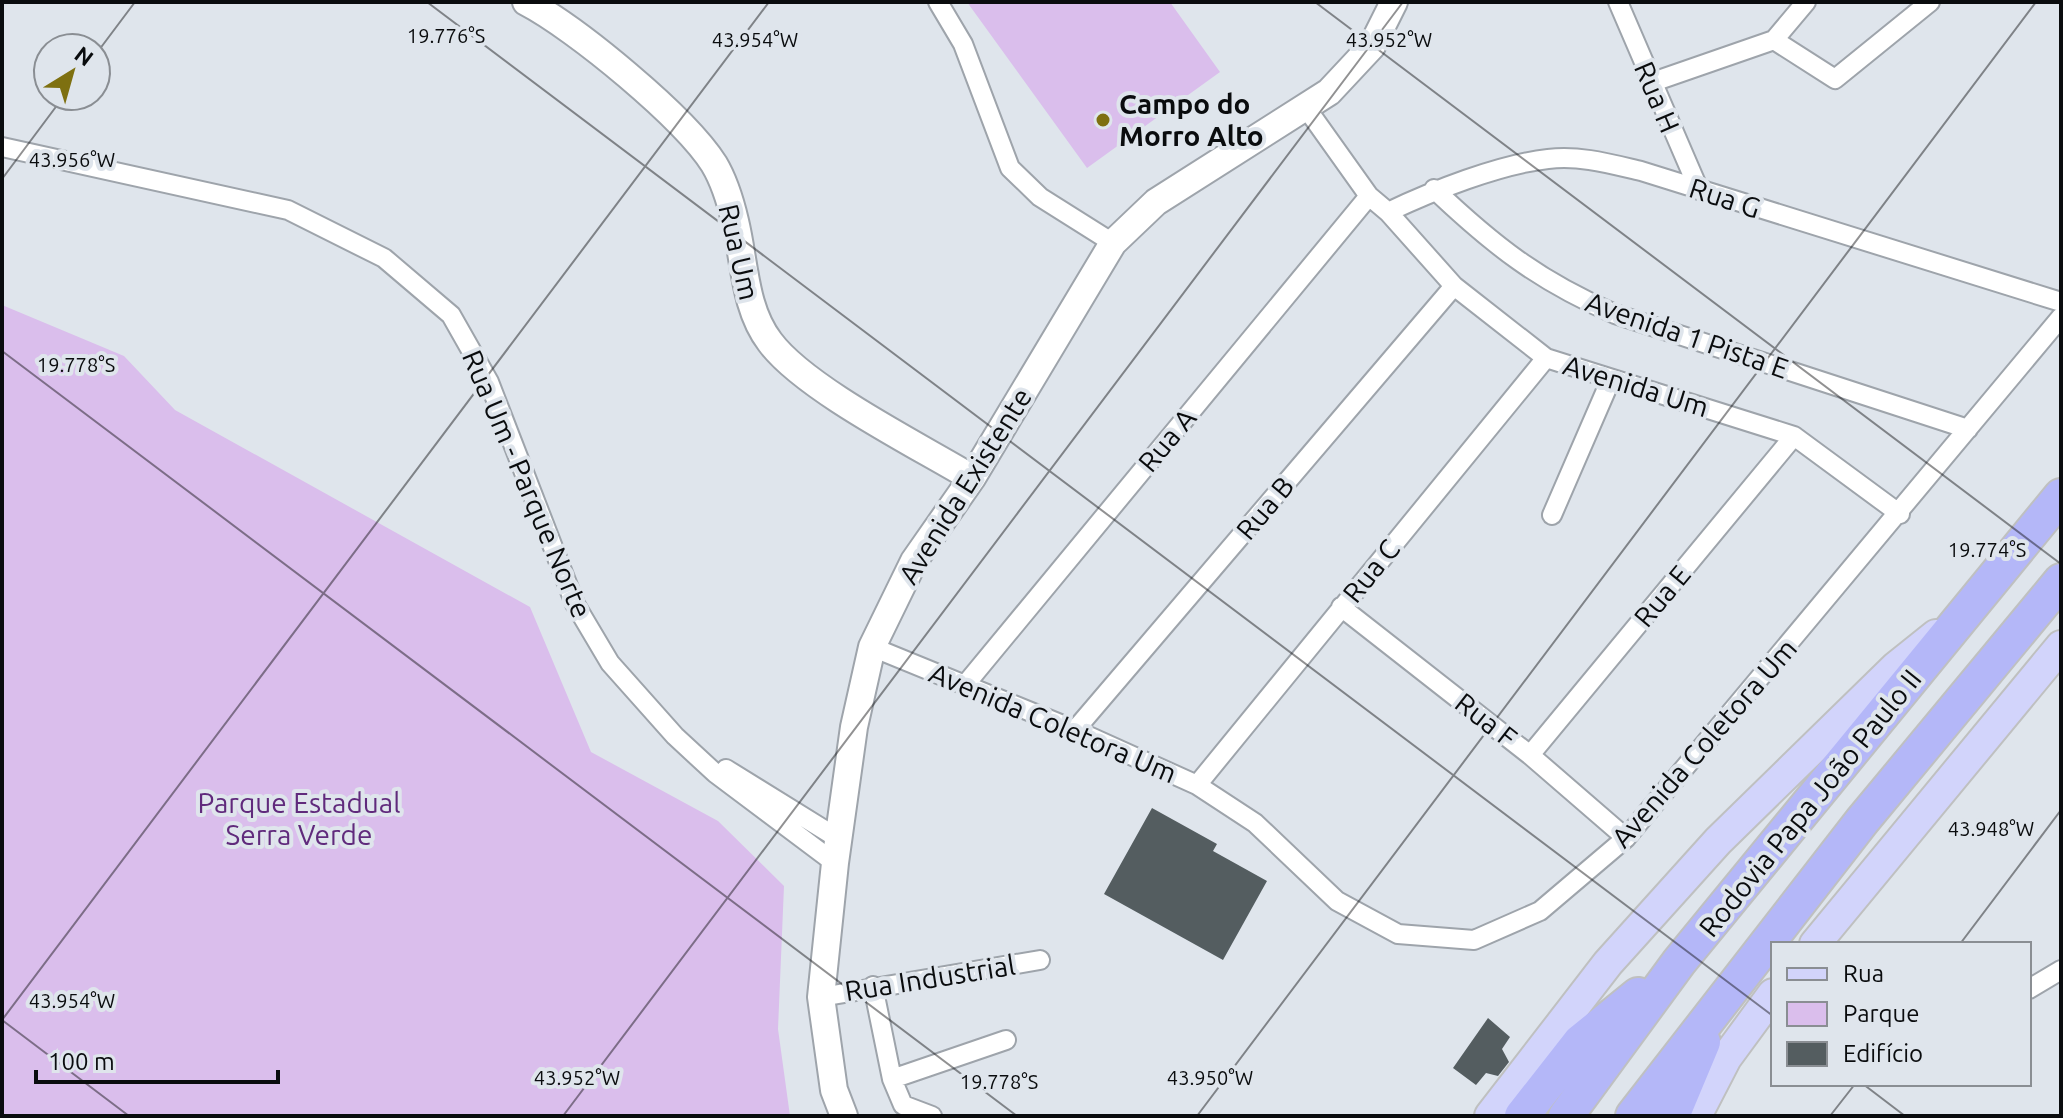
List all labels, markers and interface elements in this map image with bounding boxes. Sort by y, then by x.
text: 19.776°S [407,24,485,47]
text: 43.954°W [712,28,798,51]
text: 43.952°W [1346,28,1432,51]
north arrow [32,32,112,112]
text: N [70,41,98,71]
street label: Rua H [1629,57,1686,137]
place label: Campo do Morro Alto [1119,88,1264,151]
marker: Campo do Morro Alto [1094,111,1112,129]
text: 43.956°W [29,148,115,171]
street label: Rua G [1686,172,1765,224]
street label: Rua Um [713,201,766,303]
street label: Avenida 1 Pista E [1582,285,1793,384]
street label: Rua Um - Parque Norte [457,345,598,622]
street label: Avenida Um [1560,349,1712,422]
text: 19.778°S [37,353,115,376]
street label: Avenida Existente [892,382,1037,589]
street label: Rua A [1131,402,1202,477]
street label: Rua B [1230,470,1300,545]
street label: Rua C [1336,533,1405,608]
text: 19.774°S [1948,538,2026,561]
street label: Rua E [1627,559,1696,632]
street label: Avenida Coletora Um [1605,632,1802,853]
street label: Avenida Coletora Um [925,656,1181,789]
street label: Rodovia Papa João Paulo II [1692,663,1927,942]
street label: Rua F [1450,686,1523,753]
park label: Parque Estadual Serra Verde [197,787,401,850]
text: 43.948°W [1948,817,2034,840]
legend [1771,942,2031,1086]
street label: Rua Industrial [843,949,1017,1006]
text: Rua [1843,960,1884,987]
text: 43.954°W [29,989,115,1012]
text: Parque [1843,1000,1920,1027]
scale bar [36,1034,278,1084]
text: Edifício [1843,1040,1923,1067]
text: 100 m [48,1048,115,1075]
text: 43.952°W [534,1066,620,1089]
text: 43.950°W [1167,1066,1253,1089]
text: 19.778°S [960,1070,1038,1093]

